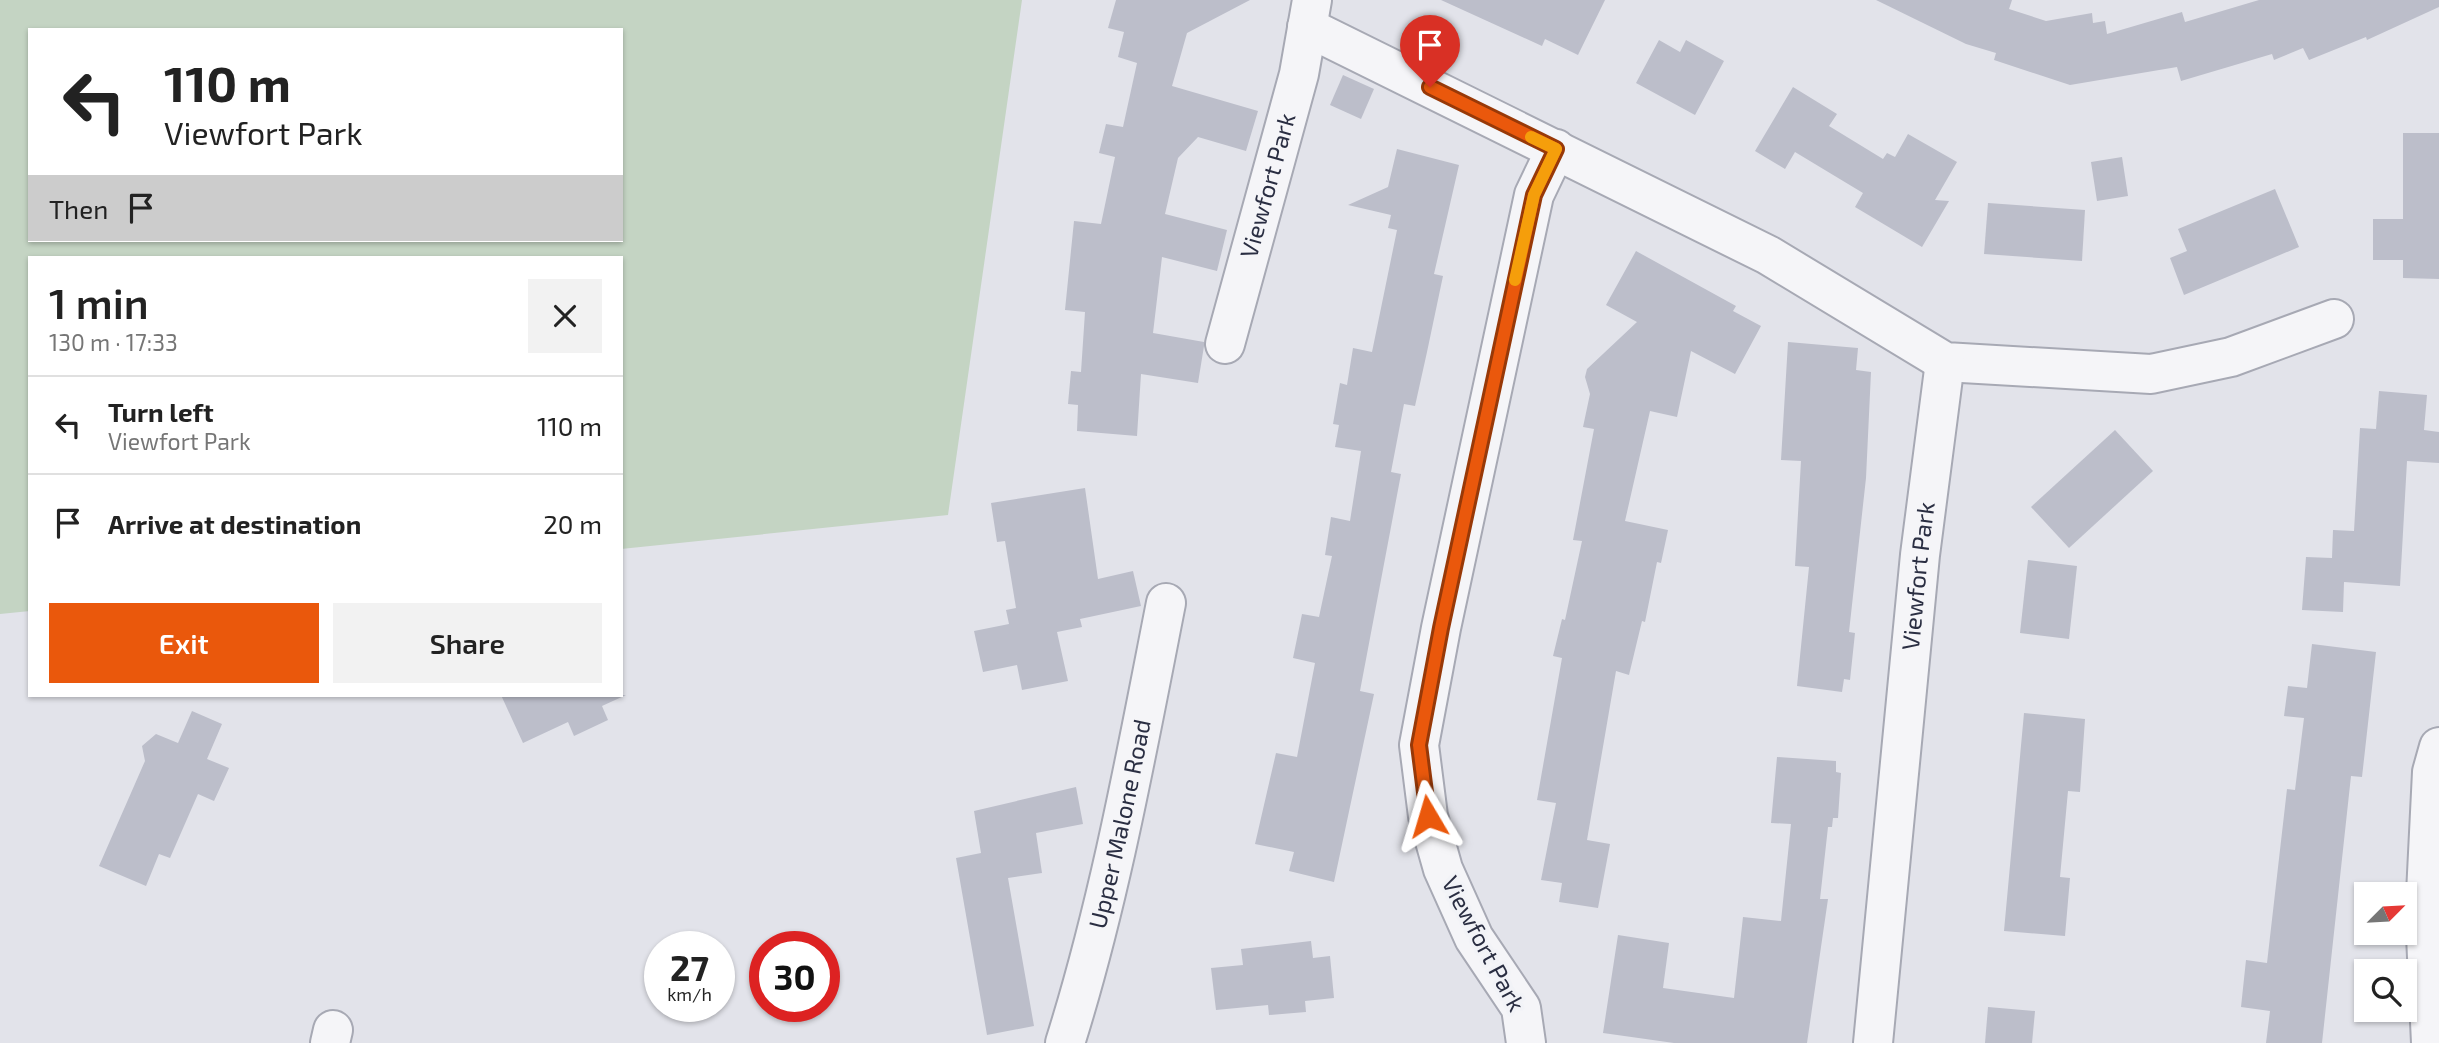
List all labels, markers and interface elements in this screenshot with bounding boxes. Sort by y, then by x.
pin [1400,15,1460,87]
icon: arrive [1411,26,1449,64]
text: 110 m [164,53,291,112]
icon: left [49,56,140,147]
street label: Viewfort Park [1233,110,1301,261]
text: Viewfort Park [164,113,363,151]
icon: arrive [122,189,160,227]
text: Then [49,193,108,224]
text: 1 min [49,277,149,327]
button: close [528,279,602,353]
text: 130 m · 17:33 [49,328,178,356]
text: Turn left [108,396,214,427]
icon: left [49,406,87,444]
text: 110 m [537,410,602,441]
text: Viewfort Park [108,427,251,455]
street label: Viewfort Park [1895,500,1940,652]
icon: arrive [49,504,87,542]
text: Arrive at destination [108,508,361,539]
text: 20 m [543,508,602,539]
button: Exit [49,603,319,683]
button: Share [333,603,602,683]
street label: Upper Malone Road [1082,716,1156,932]
position arrow [1391,779,1465,853]
street label: Viewfort Park [1437,871,1532,1016]
north arrow [2354,882,2417,945]
map controls [2354,882,2417,1022]
speed limit sign: 30 [749,931,840,1022]
text: 27 [670,946,709,988]
button: search [2354,959,2417,1022]
text: km/h [667,983,712,1005]

